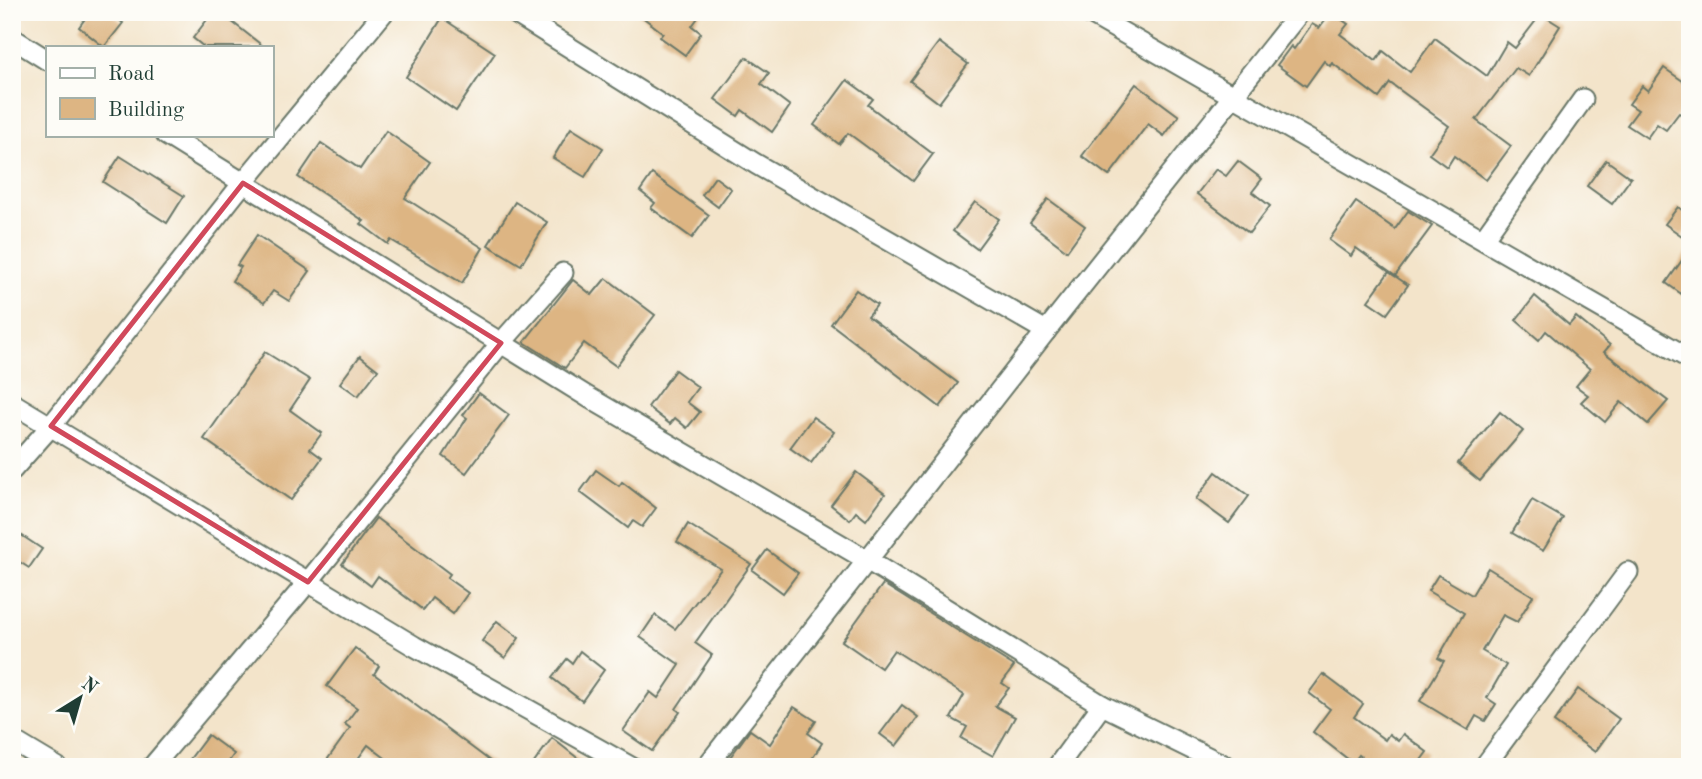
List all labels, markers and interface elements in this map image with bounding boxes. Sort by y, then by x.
legend [46,46,273,136]
text: Road [108,64,155,85]
text: Building [108,100,185,121]
north arrow [46,664,116,734]
text: N [77,674,101,699]

